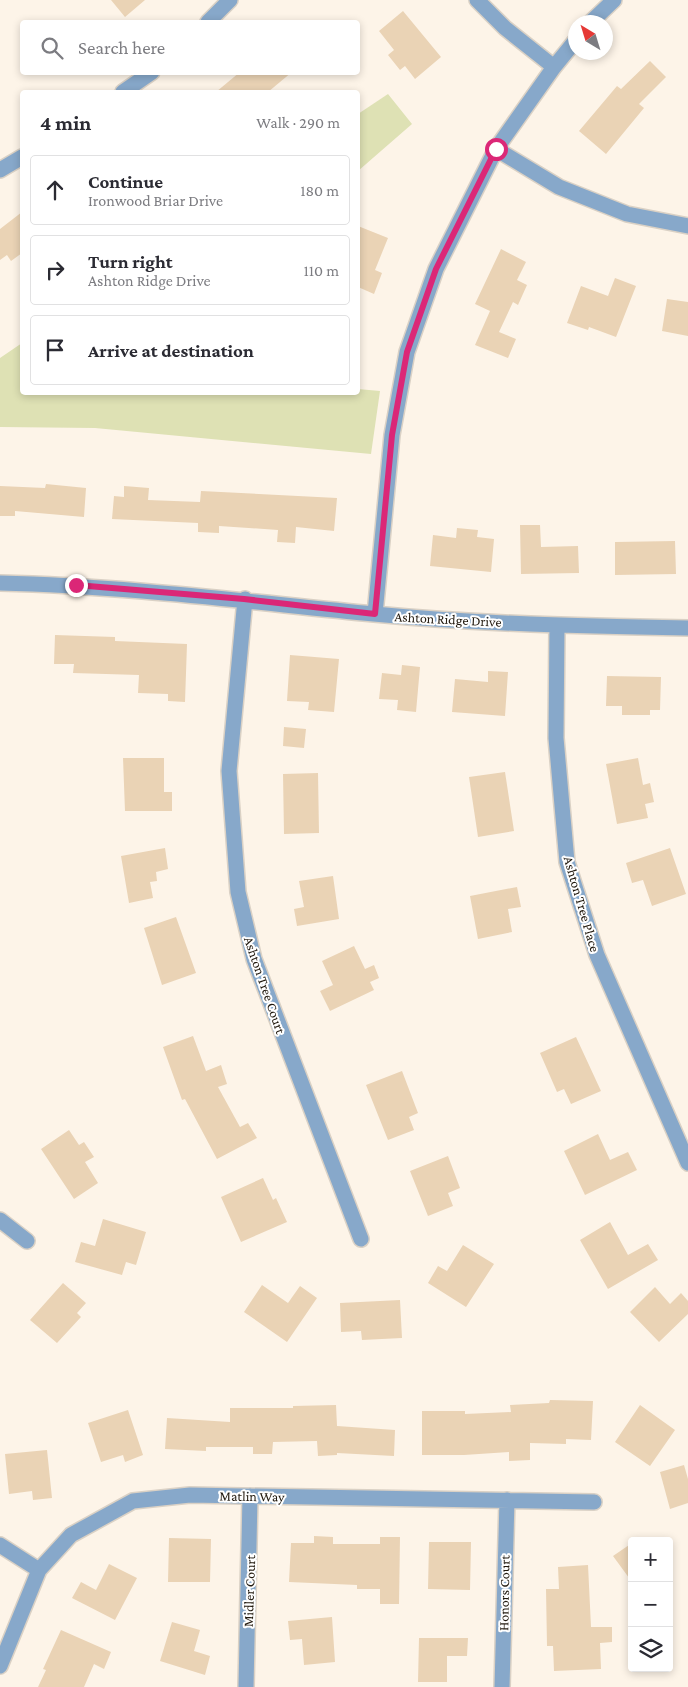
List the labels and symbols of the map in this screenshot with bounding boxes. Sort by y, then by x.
north arrow [568,15,613,60]
route start [485,138,508,161]
route end [65,574,88,597]
street label: Ashton Ridge Drive [394,608,502,630]
street label: Ashton Tree Place [561,854,603,954]
street label: Ashton Tree Court [241,934,289,1036]
street label: Matlin Way [219,1487,285,1505]
street label: Midler Court [240,1554,258,1627]
street label: Honors Court [495,1555,513,1631]

